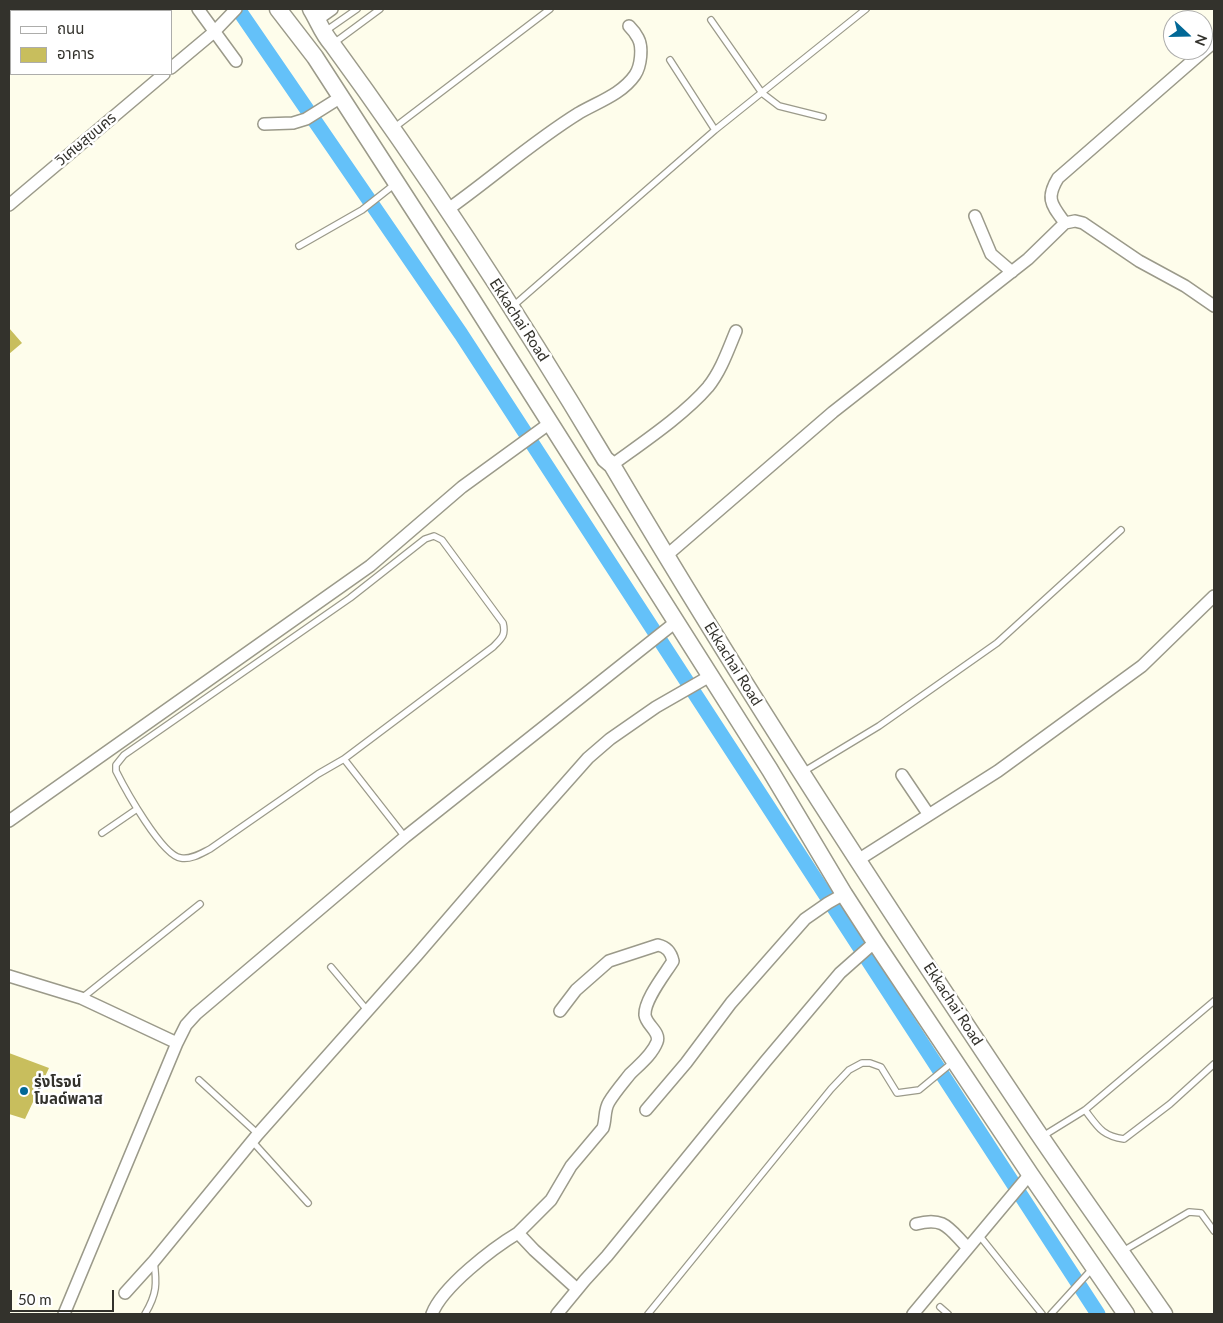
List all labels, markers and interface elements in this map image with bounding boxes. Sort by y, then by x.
legend [10,10,172,75]
north arrow [1163,10,1213,60]
text: ถนน [57,19,84,37]
text: N [1192,32,1211,48]
text: อาคาร [57,44,94,62]
street label: วิเศษสุขนคร [52,109,120,169]
street label: Ekkachai Road [486,275,552,365]
street label: Ekkachai Road [700,619,766,709]
street label: Ekkachai Road [920,959,986,1049]
place label: รุ่งโรจน์ โมลด์พลาส [34,1073,103,1108]
marker: รุ่งโรจน์ โมลด์พลาส [18,1085,30,1097]
scale bar [12,1280,116,1312]
text: 50 m [18,1290,52,1308]

